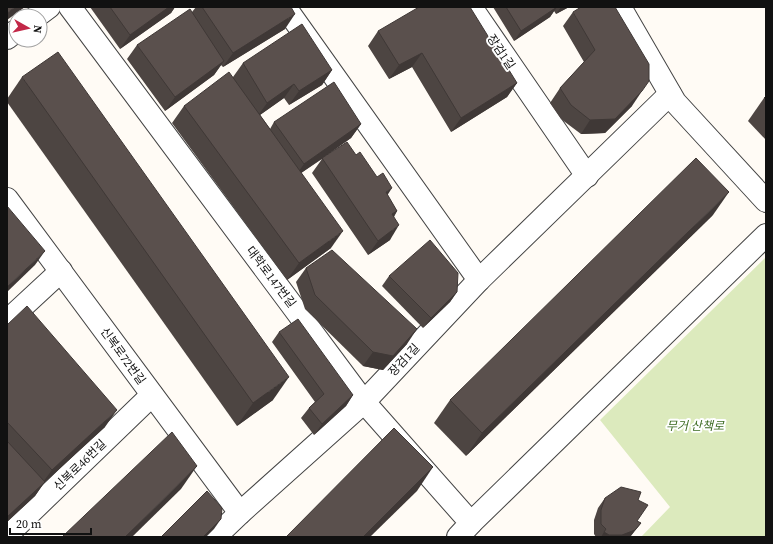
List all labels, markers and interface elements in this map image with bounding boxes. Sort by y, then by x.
north arrow [8,8,48,48]
text: N [29,24,45,34]
street label: 장검1길 [483,31,519,73]
street label: 대학로147번길 [243,243,299,311]
street label: 신복로72번길 [97,324,149,388]
street label: 장검1길 [385,340,423,380]
park label: 무거 산책로 [666,418,725,434]
street label: 신복로46번길 [50,436,110,494]
scale bar [10,510,91,536]
text: 20 m [16,516,42,532]

